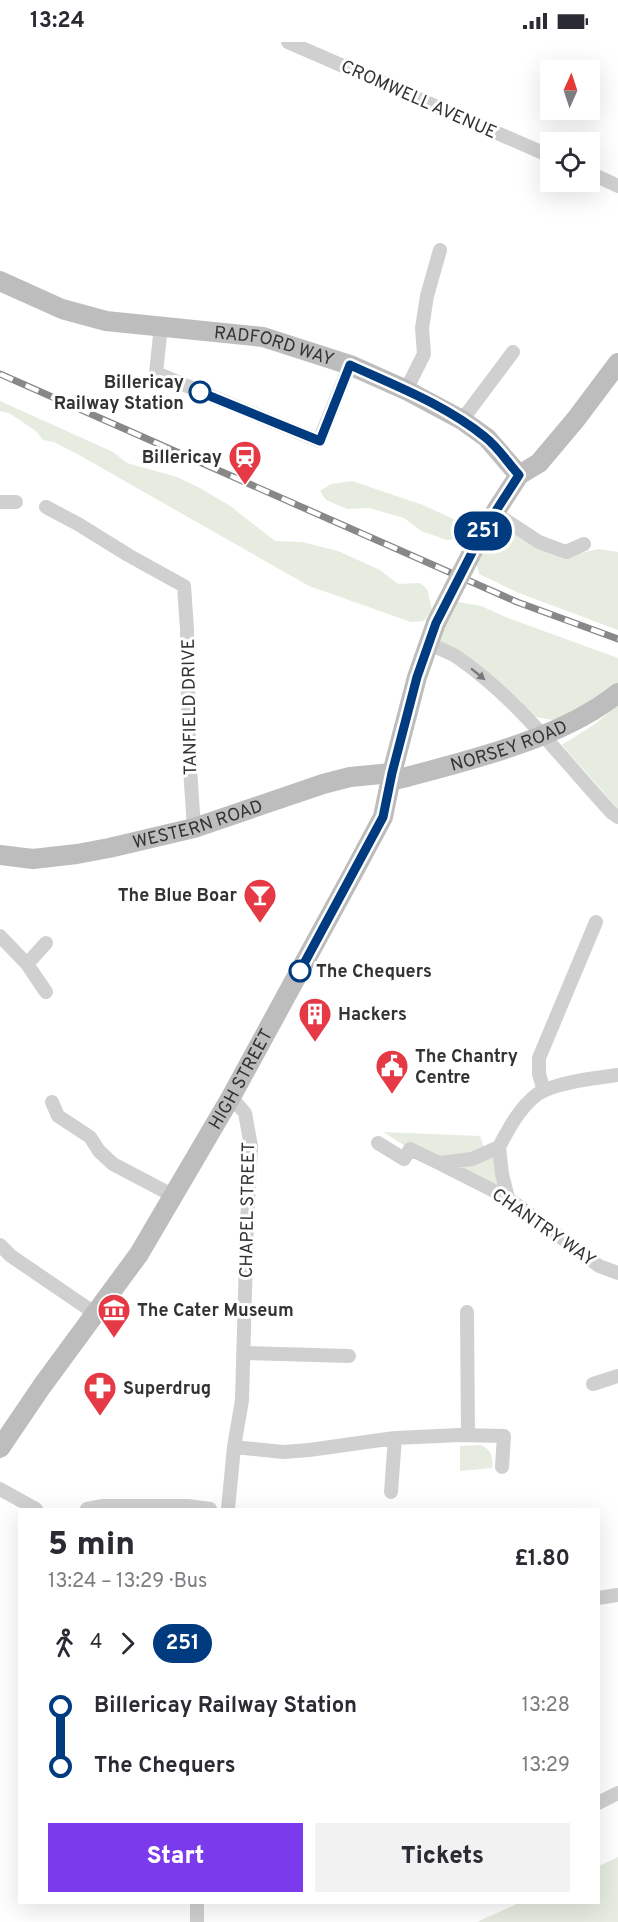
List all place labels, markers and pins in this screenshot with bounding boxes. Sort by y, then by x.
place label: Billericay Railway Station [54,372,184,416]
marker: Billericay Railway Station [189,381,211,403]
station icon: Billericay [227,439,263,486]
place label: Billericay [142,447,222,470]
bar icon: The Blue Boar [242,877,278,924]
place label: The Blue Boar [118,885,238,908]
marker: The Chequers [289,960,311,982]
place label: The Chequers [316,961,432,984]
building icon: Hackers [297,996,333,1043]
place label: Hackers [338,1004,407,1027]
place label: The Chantry Centre [415,1046,518,1090]
public building icon: The Chantry Centre [374,1048,410,1095]
museum icon: The Cater Museum [96,1292,132,1339]
place label: The Cater Museum [137,1300,294,1323]
pharmacy icon: Superdrug [82,1370,118,1417]
place label: Superdrug [123,1378,211,1401]

